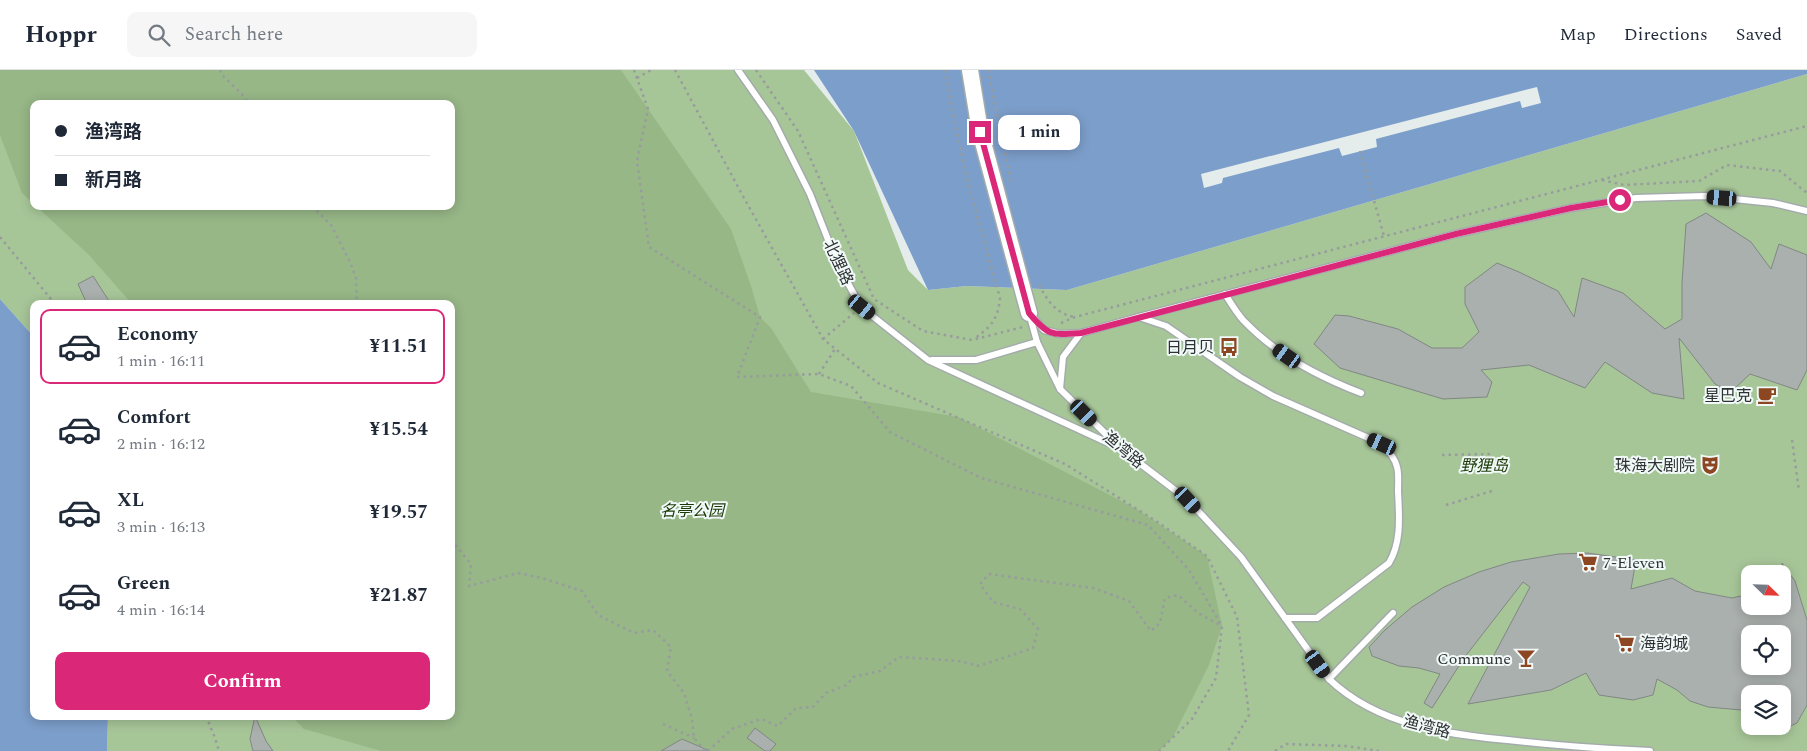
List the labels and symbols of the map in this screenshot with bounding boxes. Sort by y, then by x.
callout: 1 min [998,114,1080,150]
route end [969,121,991,143]
route start [1609,189,1631,211]
car [1706,189,1737,207]
street label: 北狸路 [817,236,859,289]
car [845,292,878,322]
place label: 日月贝 [1166,336,1214,360]
bus stop icon: 日月贝 [1218,336,1240,358]
car [1270,341,1303,371]
place label: 星巴克 [1704,384,1752,408]
cafe icon: 星巴克 [1756,384,1778,406]
car [1068,397,1099,429]
street label: 渔湾路 [1097,425,1149,474]
car [1365,431,1398,457]
park label: 野狸岛 [1460,454,1509,478]
place label: 珠海大剧院 [1615,454,1695,478]
theatre icon: 珠海大剧院 [1699,454,1721,476]
car [1172,484,1203,516]
park label: 名亭公园 [660,499,726,523]
supermarket icon: 7-Eleven [1577,551,1599,573]
place label: 7-Eleven [1603,551,1665,575]
north arrow [1741,565,1791,615]
supermarket icon: 海韵城 [1614,632,1636,654]
place label: 海韵城 [1640,632,1688,656]
car [1303,647,1332,681]
place label: Commune [1437,647,1511,671]
bar icon: Commune [1515,647,1537,669]
street label: 渔湾路 [1400,709,1453,745]

